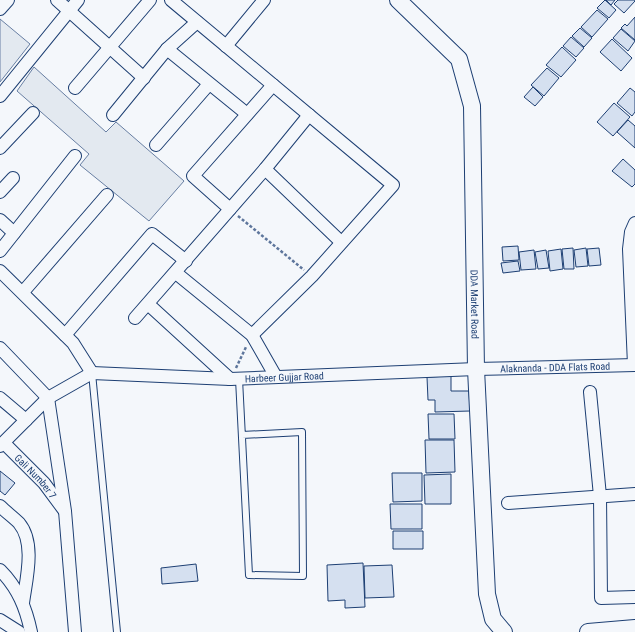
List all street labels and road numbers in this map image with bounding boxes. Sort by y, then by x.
street label: DDA Market Road [468,270,481,339]
street label: Alaknanda - DDA Flats Road [500,361,610,374]
street label: Harbeer Gujjar Road [245,370,324,384]
street label: Gali Number 7 [12,452,58,501]

